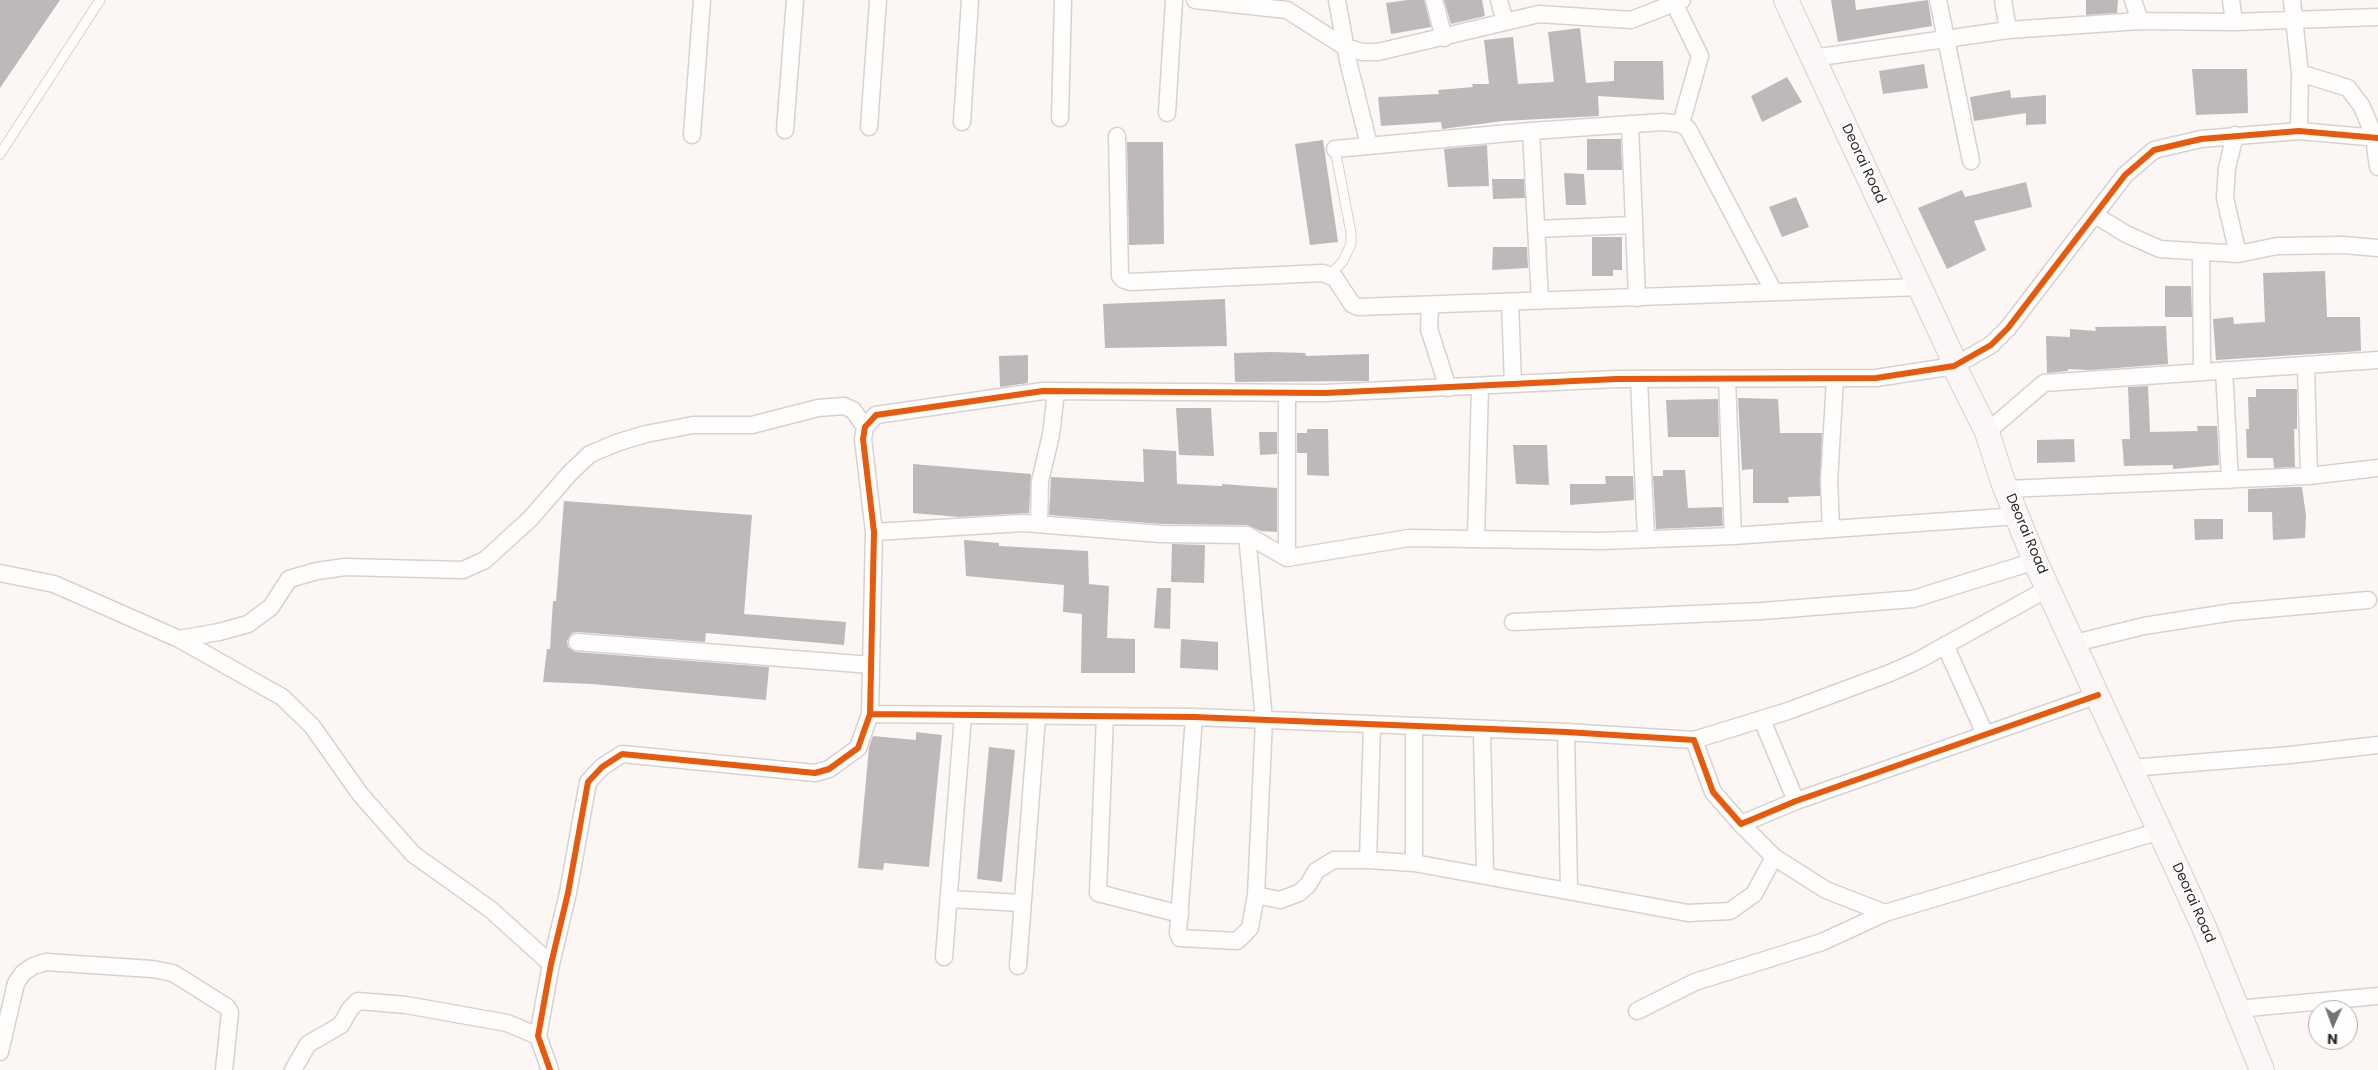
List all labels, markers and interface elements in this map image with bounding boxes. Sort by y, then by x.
street label: Deorai Road [1837,122,1889,206]
street label: Deorai Road [2002,491,2050,577]
street label: Deorai Road [2168,860,2218,946]
north arrow [2308,1000,2358,1050]
text: N [2327,1029,2338,1049]

